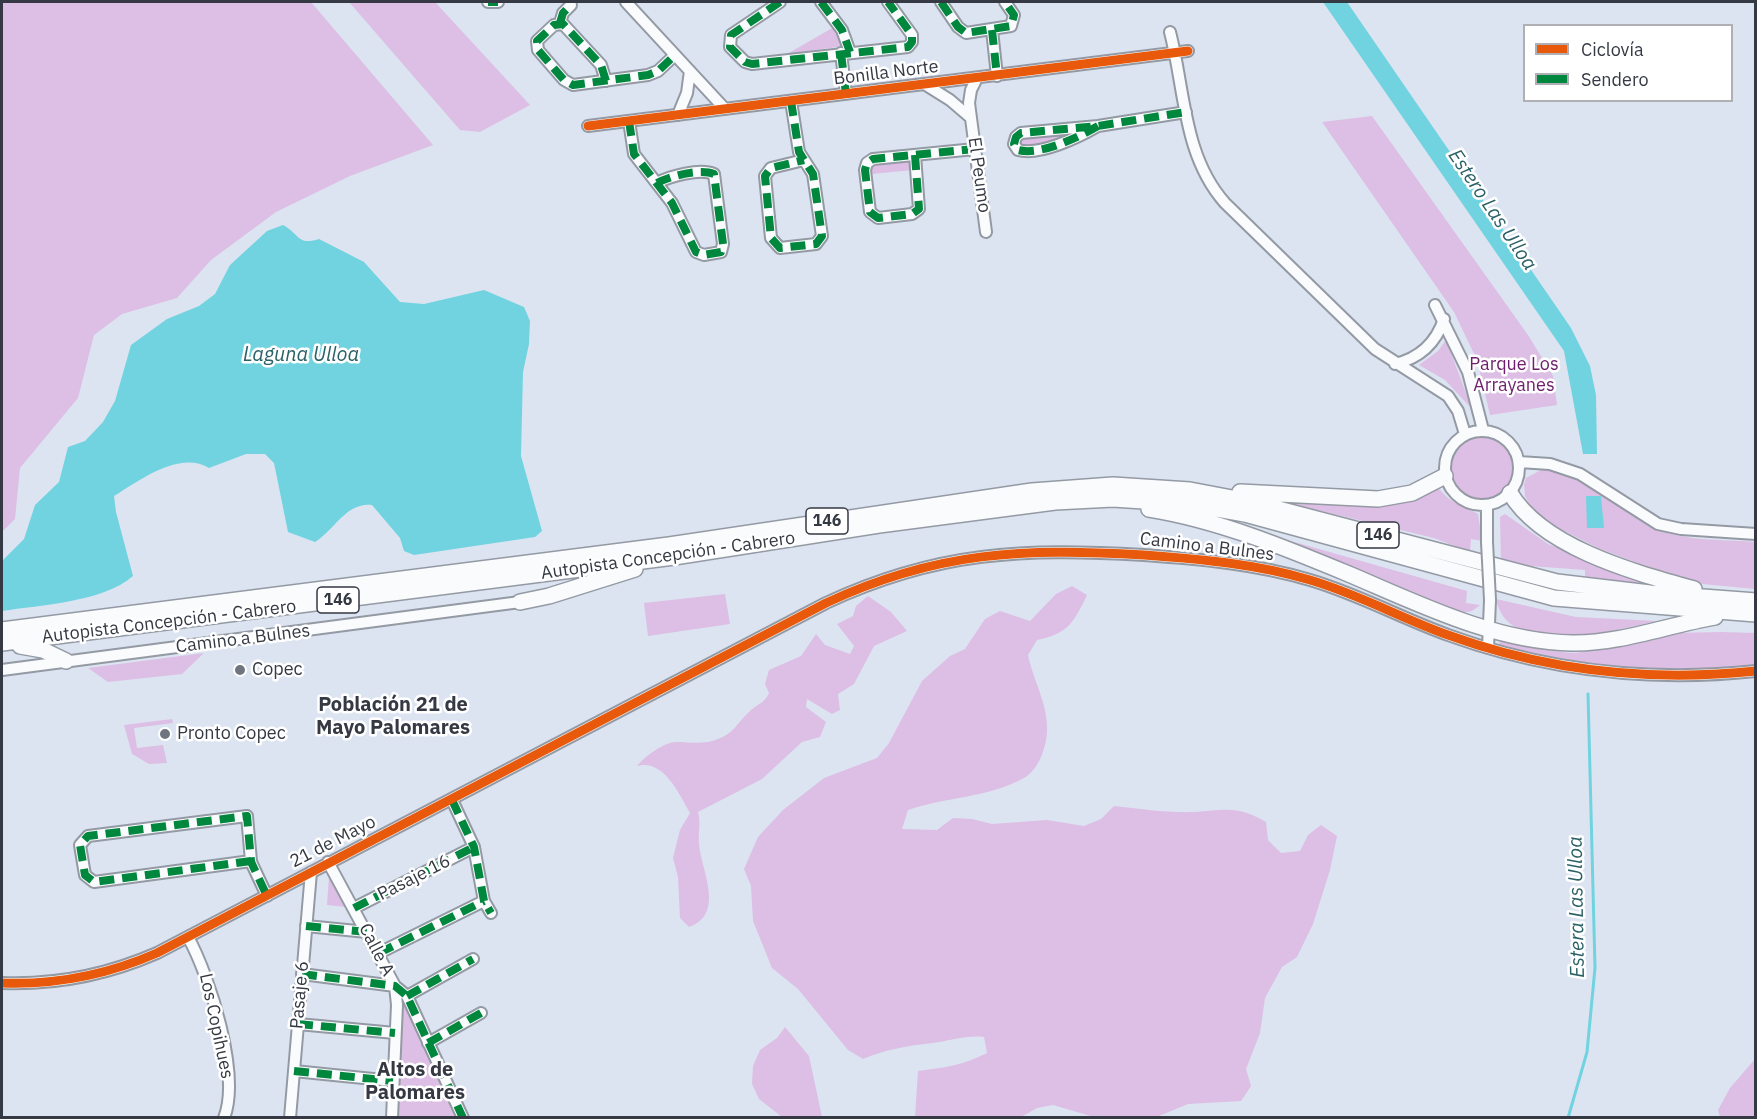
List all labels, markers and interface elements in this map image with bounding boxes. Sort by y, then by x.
legend [1523,24,1733,102]
text: Ciclovía [1581,38,1644,61]
street label: Bonilla Norte [832,56,940,90]
text: Sendero [1581,68,1648,91]
street label: El Peumo [963,136,995,214]
water label: Estero Las Ulloa [1443,145,1541,275]
water label: Laguna Ulloa [243,343,359,367]
park label: Parque Los Arrayanes [1469,354,1559,397]
road number: 146 [806,508,848,534]
road number: 146 [1357,522,1399,548]
street label: Autopista Concepción - Cabrero [540,527,796,585]
street label: Camino a Bulnes [1139,528,1275,566]
road number: 146 [317,587,359,613]
street label: Autopista Concepción - Cabrero [40,596,298,648]
street label: Camino a Bulnes [175,620,311,658]
place label: Copec [252,659,303,681]
marker: Copec [233,663,247,677]
district label: Población 21 de Mayo Palomares [316,693,470,740]
place label: Pronto Copec [177,723,286,745]
marker: Pronto Copec [158,727,172,741]
street label: 21 de Mayo [286,811,380,873]
water label: Estera Las Ulloa [1564,836,1590,978]
street label: Pasaje 16 [374,850,454,906]
street label: Calle A [354,920,398,980]
street label: Pasaje 6 [286,960,314,1030]
street label: Los Copihues [194,971,238,1081]
district label: Altos de Palomares [365,1058,465,1105]

